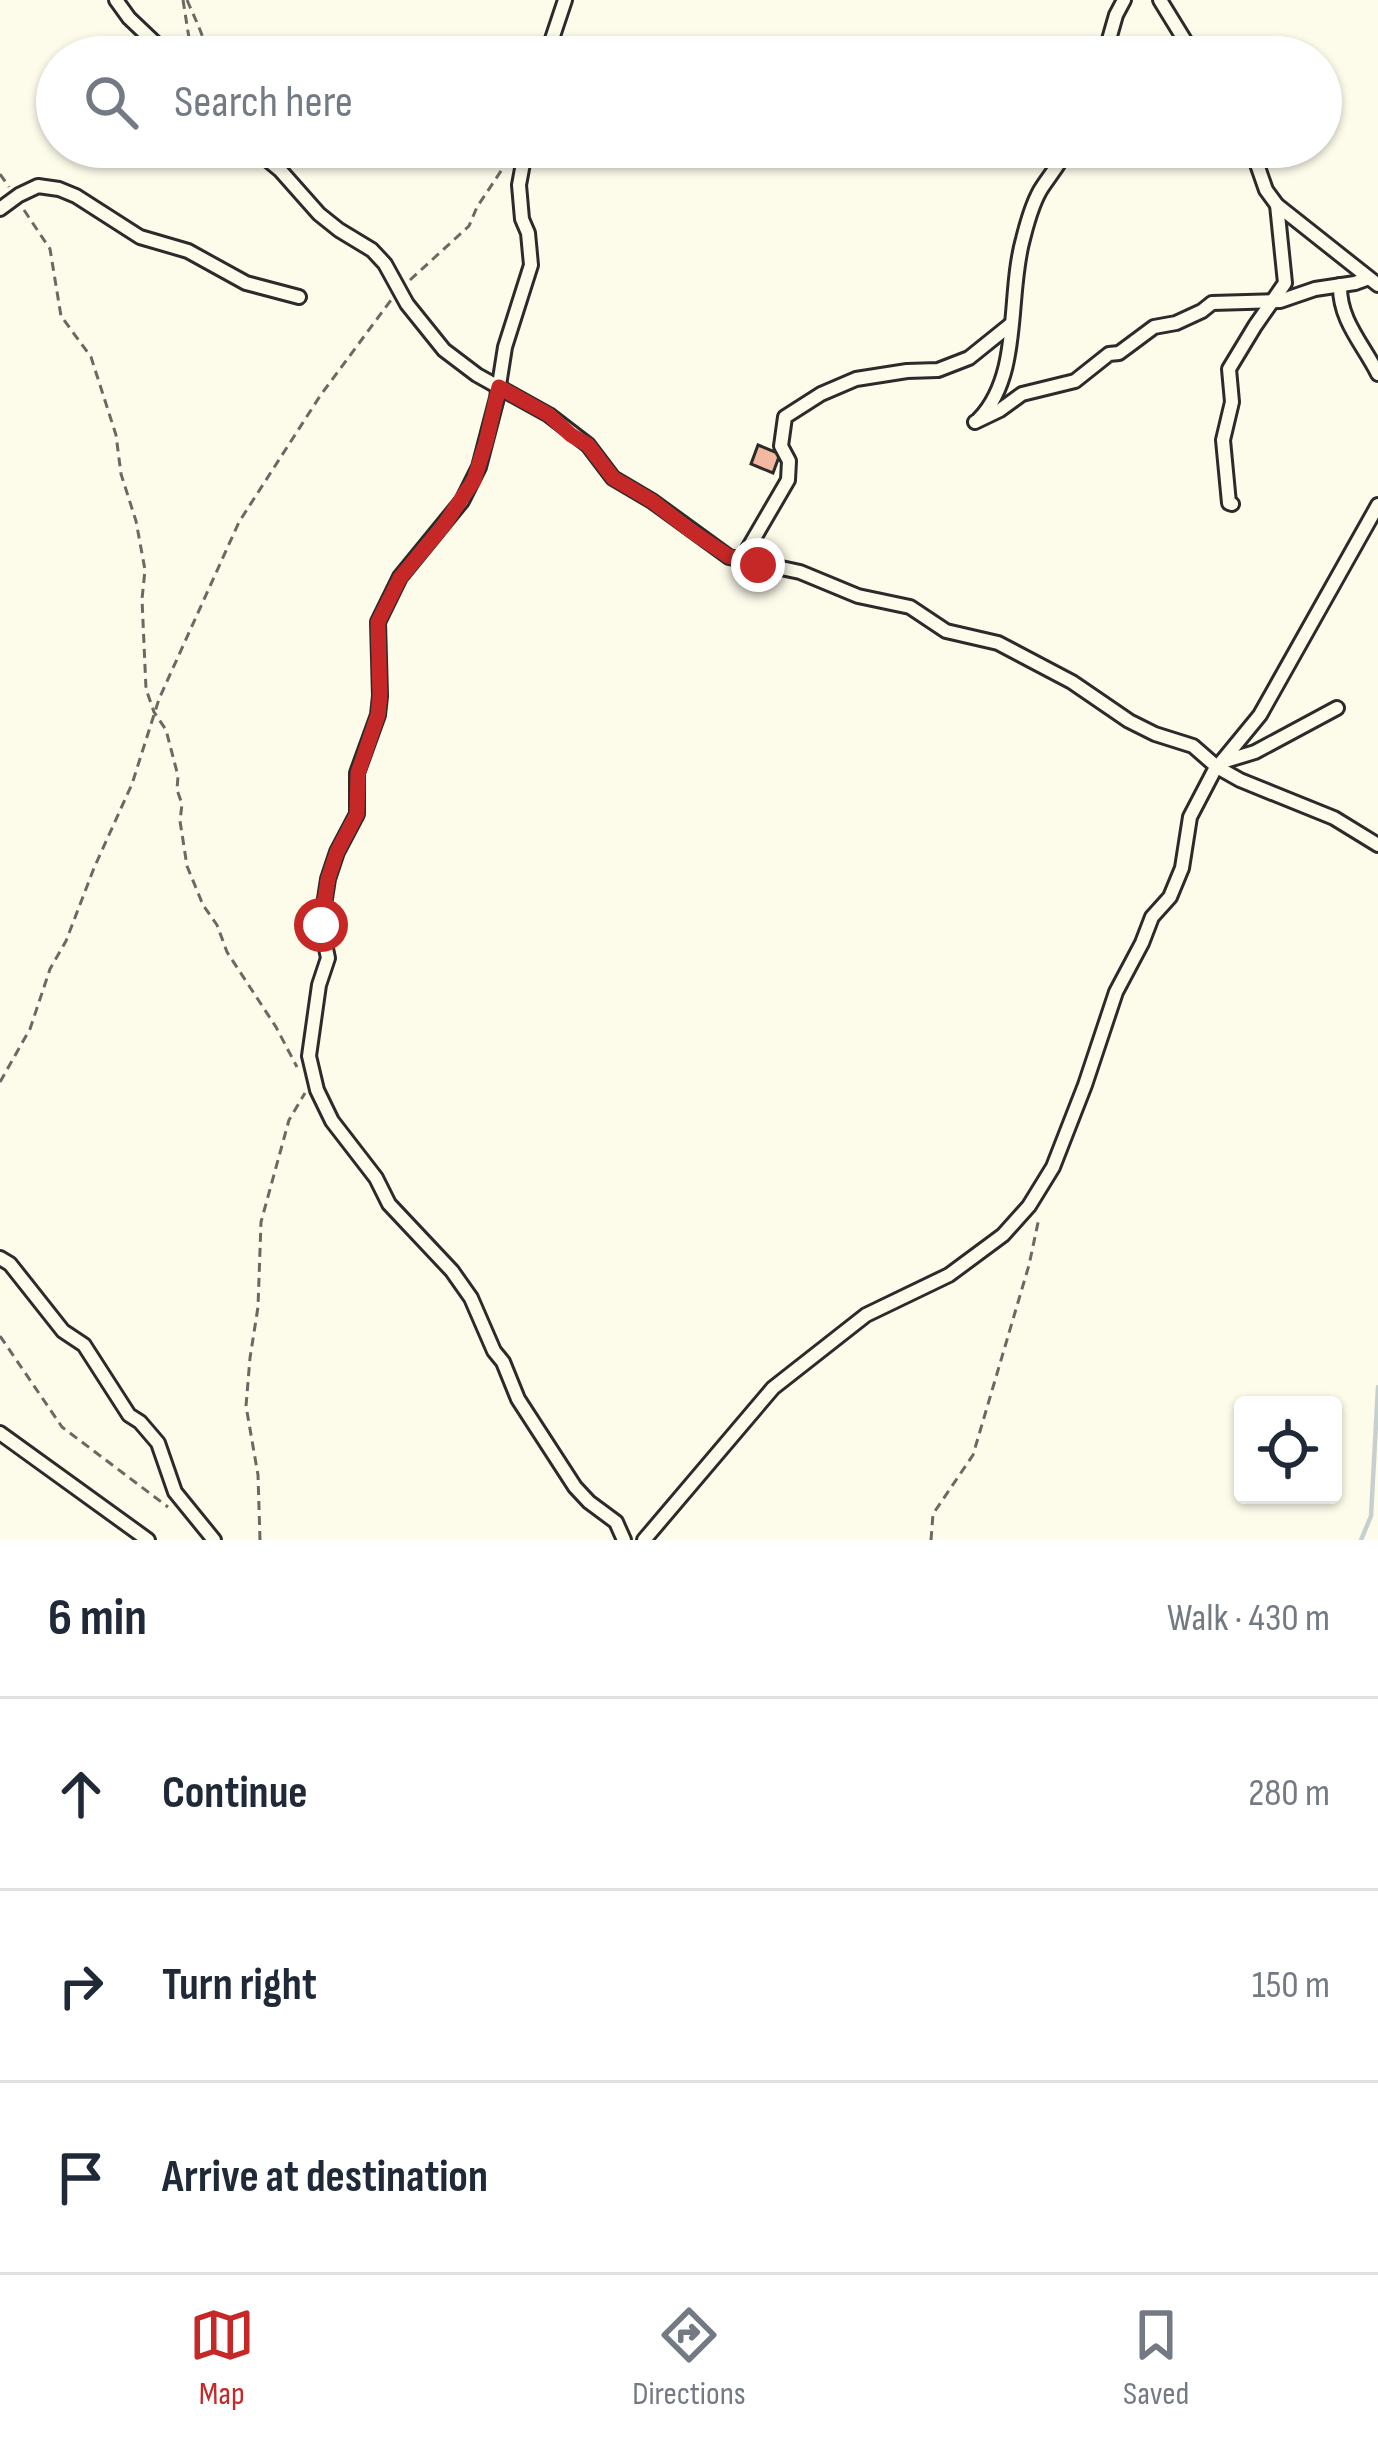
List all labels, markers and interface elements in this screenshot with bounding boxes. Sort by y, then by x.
search box [36,36,1342,168]
icon: search [78,69,144,135]
text: Search here [174,75,353,130]
route end [731,538,785,592]
route start [294,898,348,952]
map controls [1234,1396,1342,1504]
button: locate [1234,1396,1342,1504]
text: 6 min [48,1588,147,1649]
text: Walk · 430 m [1167,1595,1330,1642]
icon: ahead [48,1761,114,1827]
text: Continue [162,1766,308,1821]
text: 280 m [1248,1770,1330,1817]
icon: right [48,1953,114,2019]
text: Turn right [162,1958,317,2013]
text: 150 m [1252,1962,1330,2009]
icon: arrive [48,2145,114,2211]
text: Arrive at destination [162,2150,488,2205]
tab: Map [189,2302,255,2414]
tab: Directions [632,2302,746,2414]
tab: Saved [1123,2302,1189,2414]

